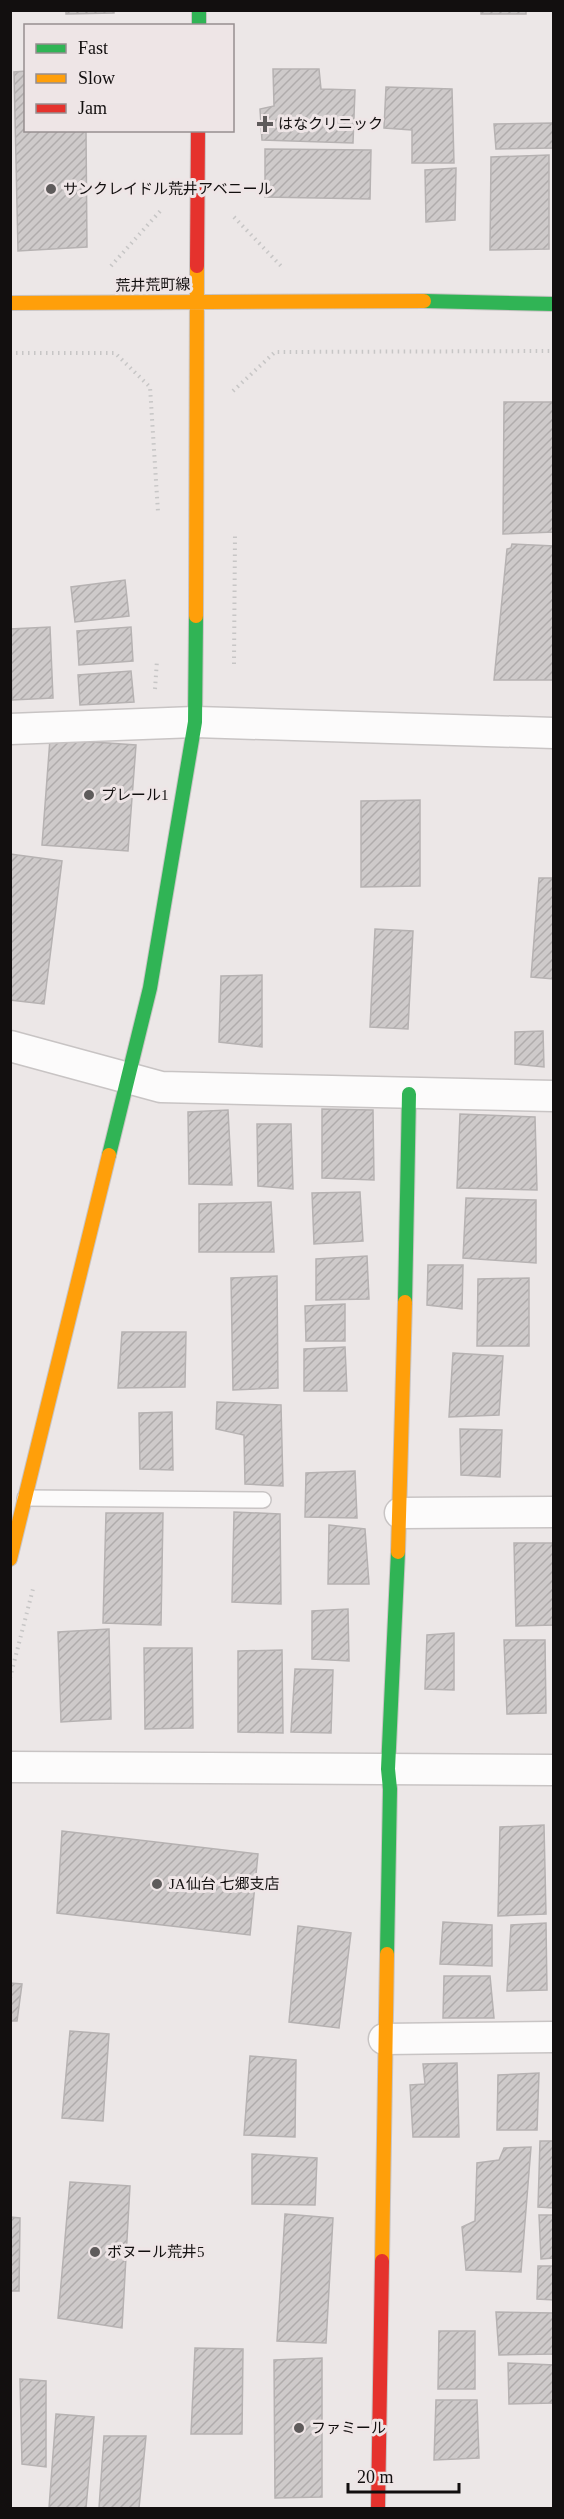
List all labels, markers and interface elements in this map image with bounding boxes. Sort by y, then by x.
legend [24,24,234,132]
text: Fast [78,38,108,58]
text: Slow [78,68,115,88]
text: Jam [78,98,107,118]
marker: はなクリニック [256,115,274,133]
place label: はなクリニック [278,116,383,132]
place label: サンクレイドル荒井アベニール [63,180,273,197]
marker: サンクレイドル荒井アベニール [44,182,58,196]
street label: 荒井荒町線 [115,275,191,294]
place label: プレール1 [101,787,169,803]
marker: プレール1 [82,788,96,802]
place label: JA仙台 七郷支店 [169,1876,279,1892]
marker: JA仙台 七郷支店 [150,1877,164,1891]
place label: ボヌール荒井5 [107,2243,205,2260]
marker: ボヌール荒井5 [88,2245,102,2259]
place label: ファミール [311,2420,386,2436]
marker: ファミール [292,2421,306,2435]
scale bar [348,2456,459,2494]
text: 20 m [357,2467,394,2487]

